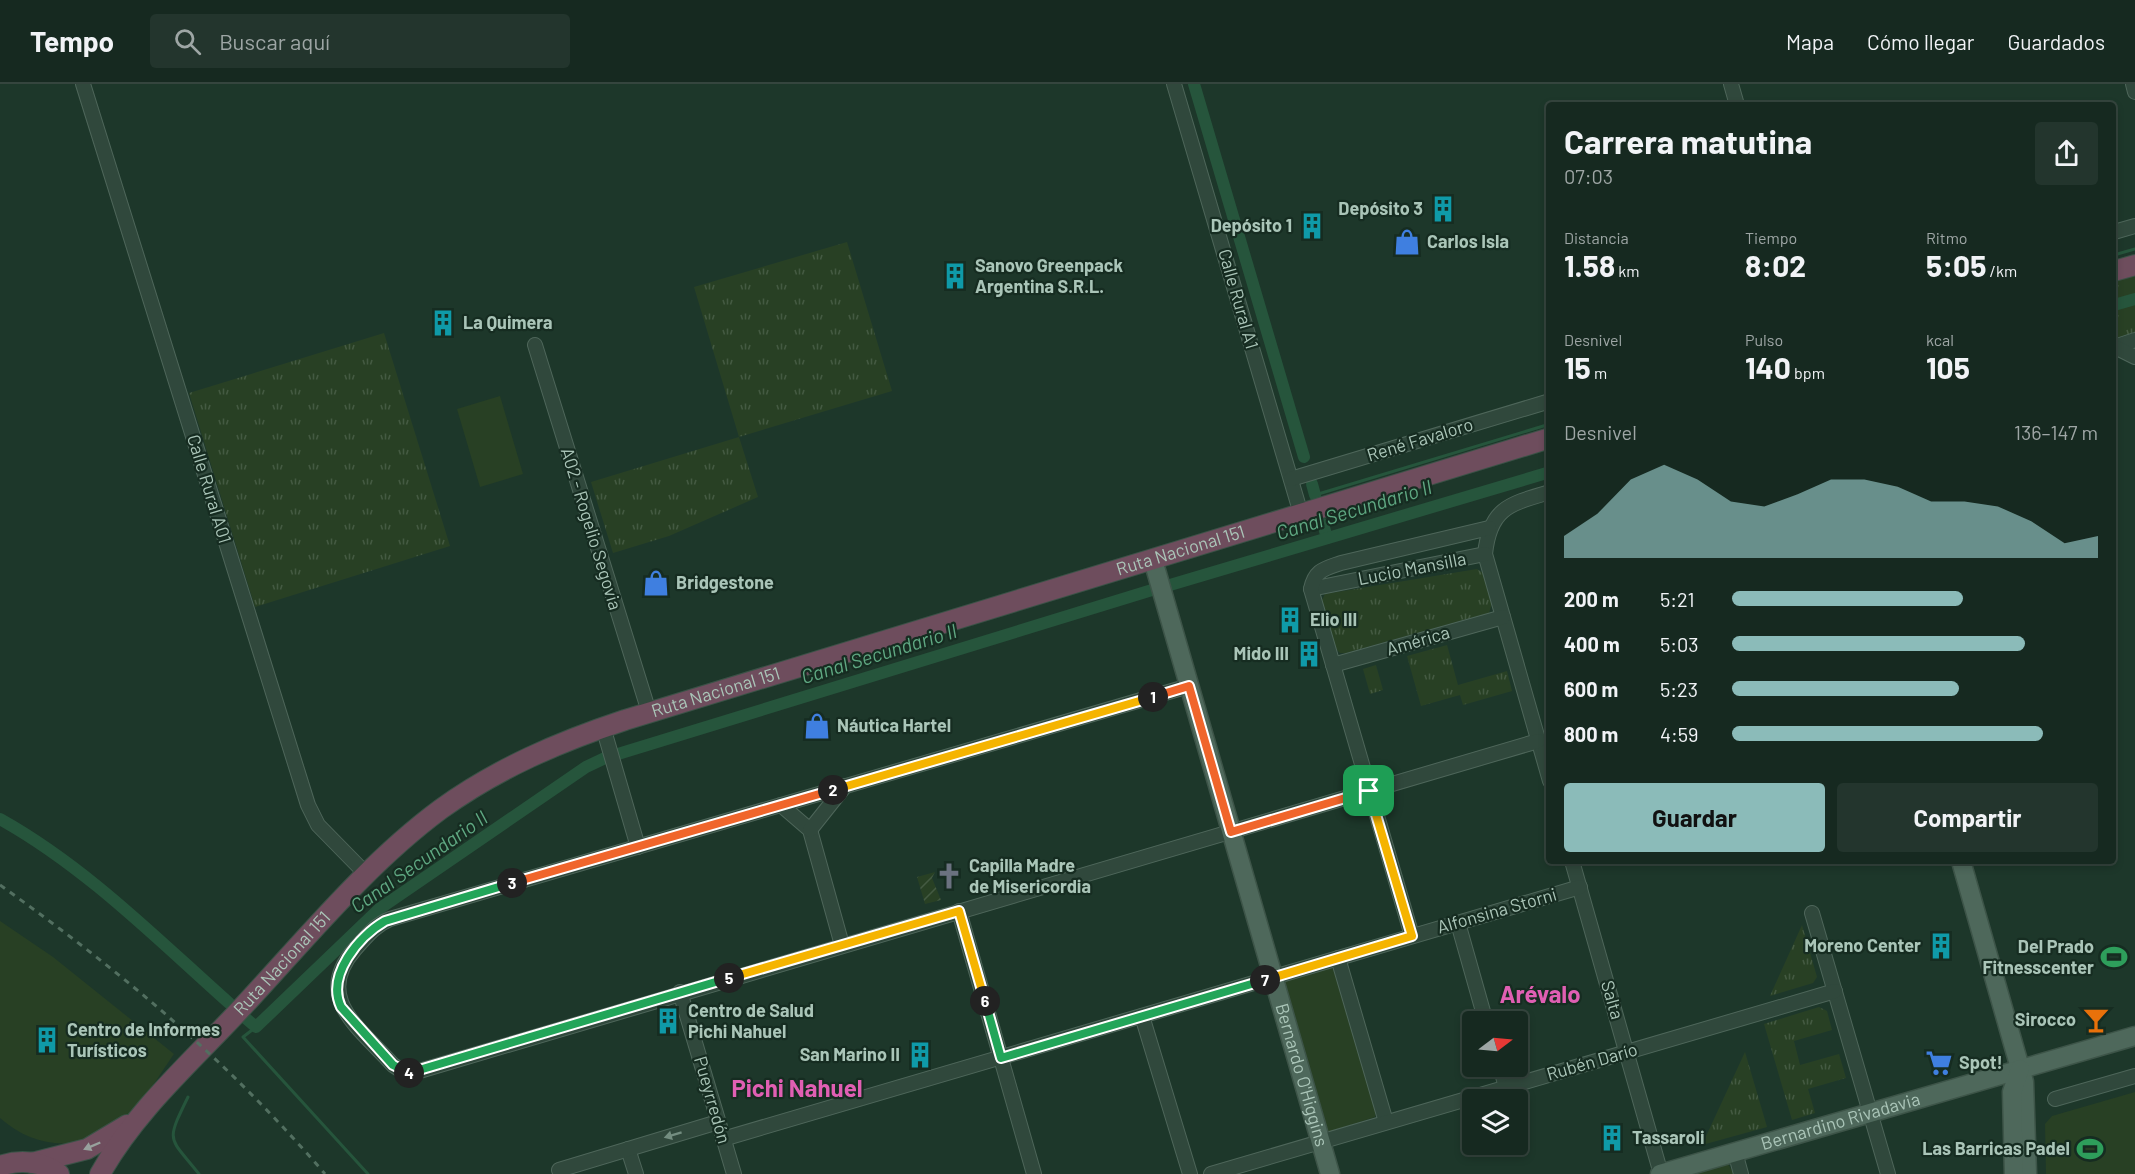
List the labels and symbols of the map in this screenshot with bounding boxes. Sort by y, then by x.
building icon: Depósito 3 [1428,194,1458,224]
place label: Depósito 3 [1338,197,1423,219]
building icon: Depósito 1 [1297,211,1327,241]
place label: Depósito 1 [1211,214,1292,236]
shop icon: Carlos Isla [1392,227,1422,257]
place label: Carlos Isla [1427,230,1509,252]
street label: Calle Rural A1 [1214,246,1264,351]
place label: Sanovo Greenpack Argentina S.R.L. [975,254,1123,297]
building icon: Sanovo Greenpack Argentina S.R.L. [940,261,970,291]
building icon: La Quimera [428,308,458,338]
place label: La Quimera [463,311,553,333]
street label: René Favaloro [1364,412,1475,466]
street label: Calle Rural A01 [183,432,237,546]
street label: A02 - Rogelio Segovia [557,445,627,613]
water label: Canal Secundario II [1273,474,1435,544]
street label: Ruta Nacional 151 [1113,520,1247,580]
street label: Lucio Mansilla [1356,547,1468,589]
shop icon: Bridgestone [641,568,671,598]
place label: Bridgestone [676,571,774,593]
building icon: Elio III [1275,605,1305,635]
place label: Elio III [1310,608,1357,630]
water label: Canal Secundario II [798,618,960,688]
street label: América [1383,621,1452,660]
building icon: Mido III [1294,639,1324,669]
place label: Mido III [1234,642,1289,664]
street label: Ruta Nacional 151 [648,661,782,721]
pin: 1 [1138,682,1168,712]
shop icon: Náutica Hartel [802,711,832,741]
place label: Náutica Hartel [837,714,951,736]
pin [1343,765,1394,816]
pin: 2 [818,775,848,805]
water label: Canal Secundario II [345,805,492,917]
place label: Capilla Madre de Misericordia [969,854,1091,897]
church icon: Capilla Madre de Misericordia [934,861,964,891]
pin: 3 [497,868,527,898]
street label: Alfonsina Storni [1434,882,1559,938]
street label: Ruta Nacional 151 [228,906,334,1020]
building icon: Moreno Center [1926,931,1956,961]
place label: Moreno Center [1804,934,1921,956]
place label: Del Prado Fitnesscenter [1982,935,2094,978]
sports icon: Del Prado Fitnesscenter [2099,942,2129,972]
pin: 5 [714,963,744,993]
pin: 7 [1250,965,1280,995]
street label: Salta [1597,978,1629,1022]
district label: Arévalo [1499,979,1581,1008]
pin: 6 [970,986,1000,1016]
place label: Centro de Salud Pichi Nahuel [688,999,814,1042]
street label: Bernardo O'Higgins [1271,1000,1334,1149]
bar icon: Sirocco [2081,1005,2111,1035]
building icon: Centro de Salud Pichi Nahuel [653,1006,683,1036]
place label: Sirocco [2015,1008,2076,1030]
north arrow [1462,1011,1528,1077]
place label: Centro de Informes Turísticos [67,1018,220,1061]
building icon: Centro de Informes Turísticos [32,1025,62,1055]
street label: Rubén Darío [1544,1038,1640,1085]
building icon: San Marino II [905,1040,935,1070]
place label: San Marino II [800,1043,900,1065]
supermarket icon: Spot! [1924,1048,1954,1078]
place label: Spot! [1959,1051,2003,1073]
street label: Pueyrredón [690,1054,736,1146]
pin: 4 [394,1058,424,1088]
district label: Pichi Nahuel [731,1073,863,1102]
street label: Bernardino Rivadavia [1758,1087,1922,1154]
building icon: Tassaroli [1597,1123,1627,1153]
place label: Tassaroli [1632,1126,1705,1148]
one-way arrow [664,1131,682,1140]
sports icon: Las Barricas Padel [2075,1134,2105,1164]
place label: Las Barricas Padel [1922,1137,2070,1159]
one-way arrow [83,1141,101,1151]

